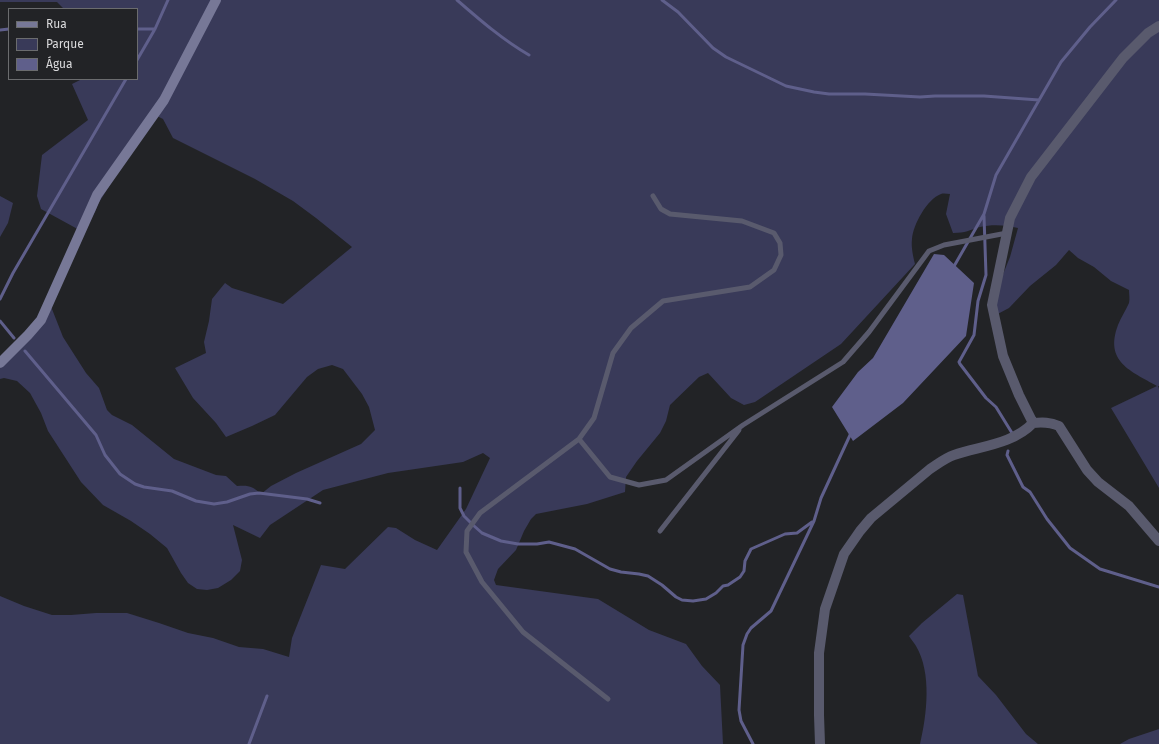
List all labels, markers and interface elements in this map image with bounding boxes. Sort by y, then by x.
legend [8,8,138,80]
text: Rua [46,17,67,31]
text: Parque [46,37,84,51]
text: Água [46,57,73,71]

